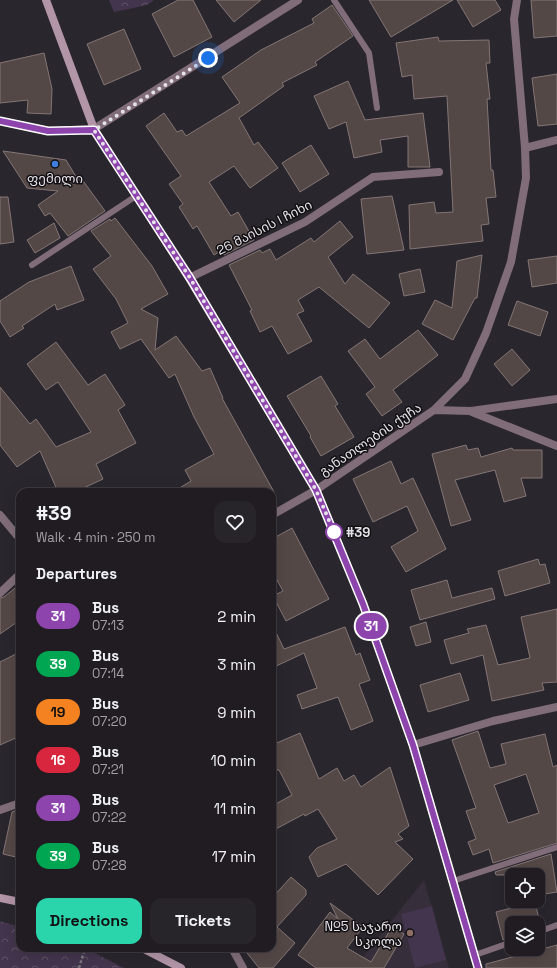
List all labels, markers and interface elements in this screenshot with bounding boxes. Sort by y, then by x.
your location [198,48,218,68]
marker: ფემილი [50,159,60,169]
place label: ფემილი [27,170,83,187]
street label: 26 მაისის I ჩიხი [214,196,315,259]
street label: განათლების ქუჩა [316,399,425,480]
text: #39 [36,501,71,526]
button: heart [214,501,256,543]
marker: #39 [325,523,343,541]
place label: #39 [346,524,370,541]
text: Walk · 4 min · 250 m [36,529,155,546]
text: Departures [36,564,117,583]
text: Bus [92,598,119,617]
text: 31 [51,607,65,625]
text: 2 min [217,607,256,626]
line badge: 31 [353,613,389,639]
text: 07:13 [92,617,124,634]
text: 31 [364,617,378,635]
text: Bus [92,646,119,665]
text: 39 [49,655,67,673]
text: 3 min [217,655,256,674]
text: 07:14 [92,665,124,682]
text: Bus [92,694,119,713]
text: 19 [51,703,65,721]
text: 9 min [217,703,256,722]
text: 07:20 [92,713,127,730]
text: Bus [92,742,119,761]
text: 16 [51,751,65,769]
text: 10 min [210,751,256,770]
text: 07:21 [92,761,124,778]
text: Bus [92,790,119,809]
text: 31 [51,799,65,817]
text: 11 min [214,799,256,818]
text: 07:22 [92,809,126,826]
text: Bus [92,838,119,857]
text: 39 [49,847,67,865]
text: 17 min [212,847,256,866]
text: 07:28 [92,857,127,874]
map controls [505,868,545,956]
button: locate [505,868,545,908]
button: Directions [36,898,142,944]
button: Tickets [150,898,256,944]
button: layers [505,916,545,956]
place label: №5 საჯარო სკოლა [324,918,402,950]
marker: №5 საჯარო სკოლა [405,928,415,938]

